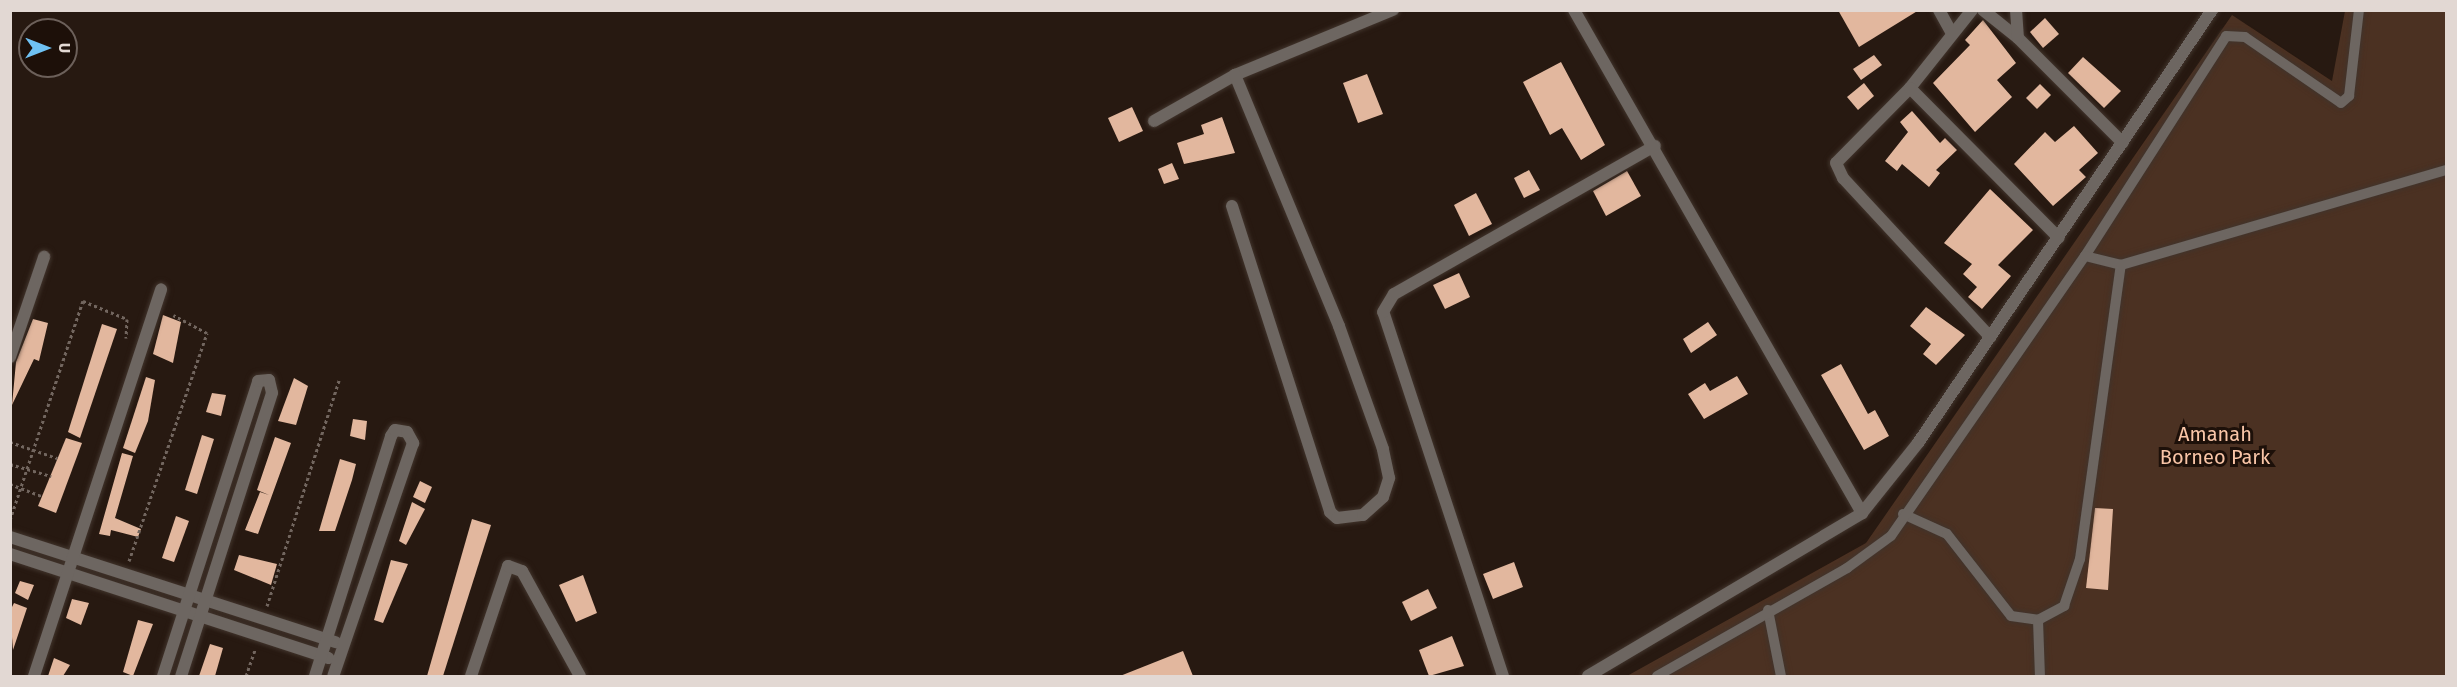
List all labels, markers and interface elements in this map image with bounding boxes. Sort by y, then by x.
north arrow [18,18,78,78]
text: U [55,43,74,53]
park label: Amanah Borneo Park [2160,422,2270,469]

